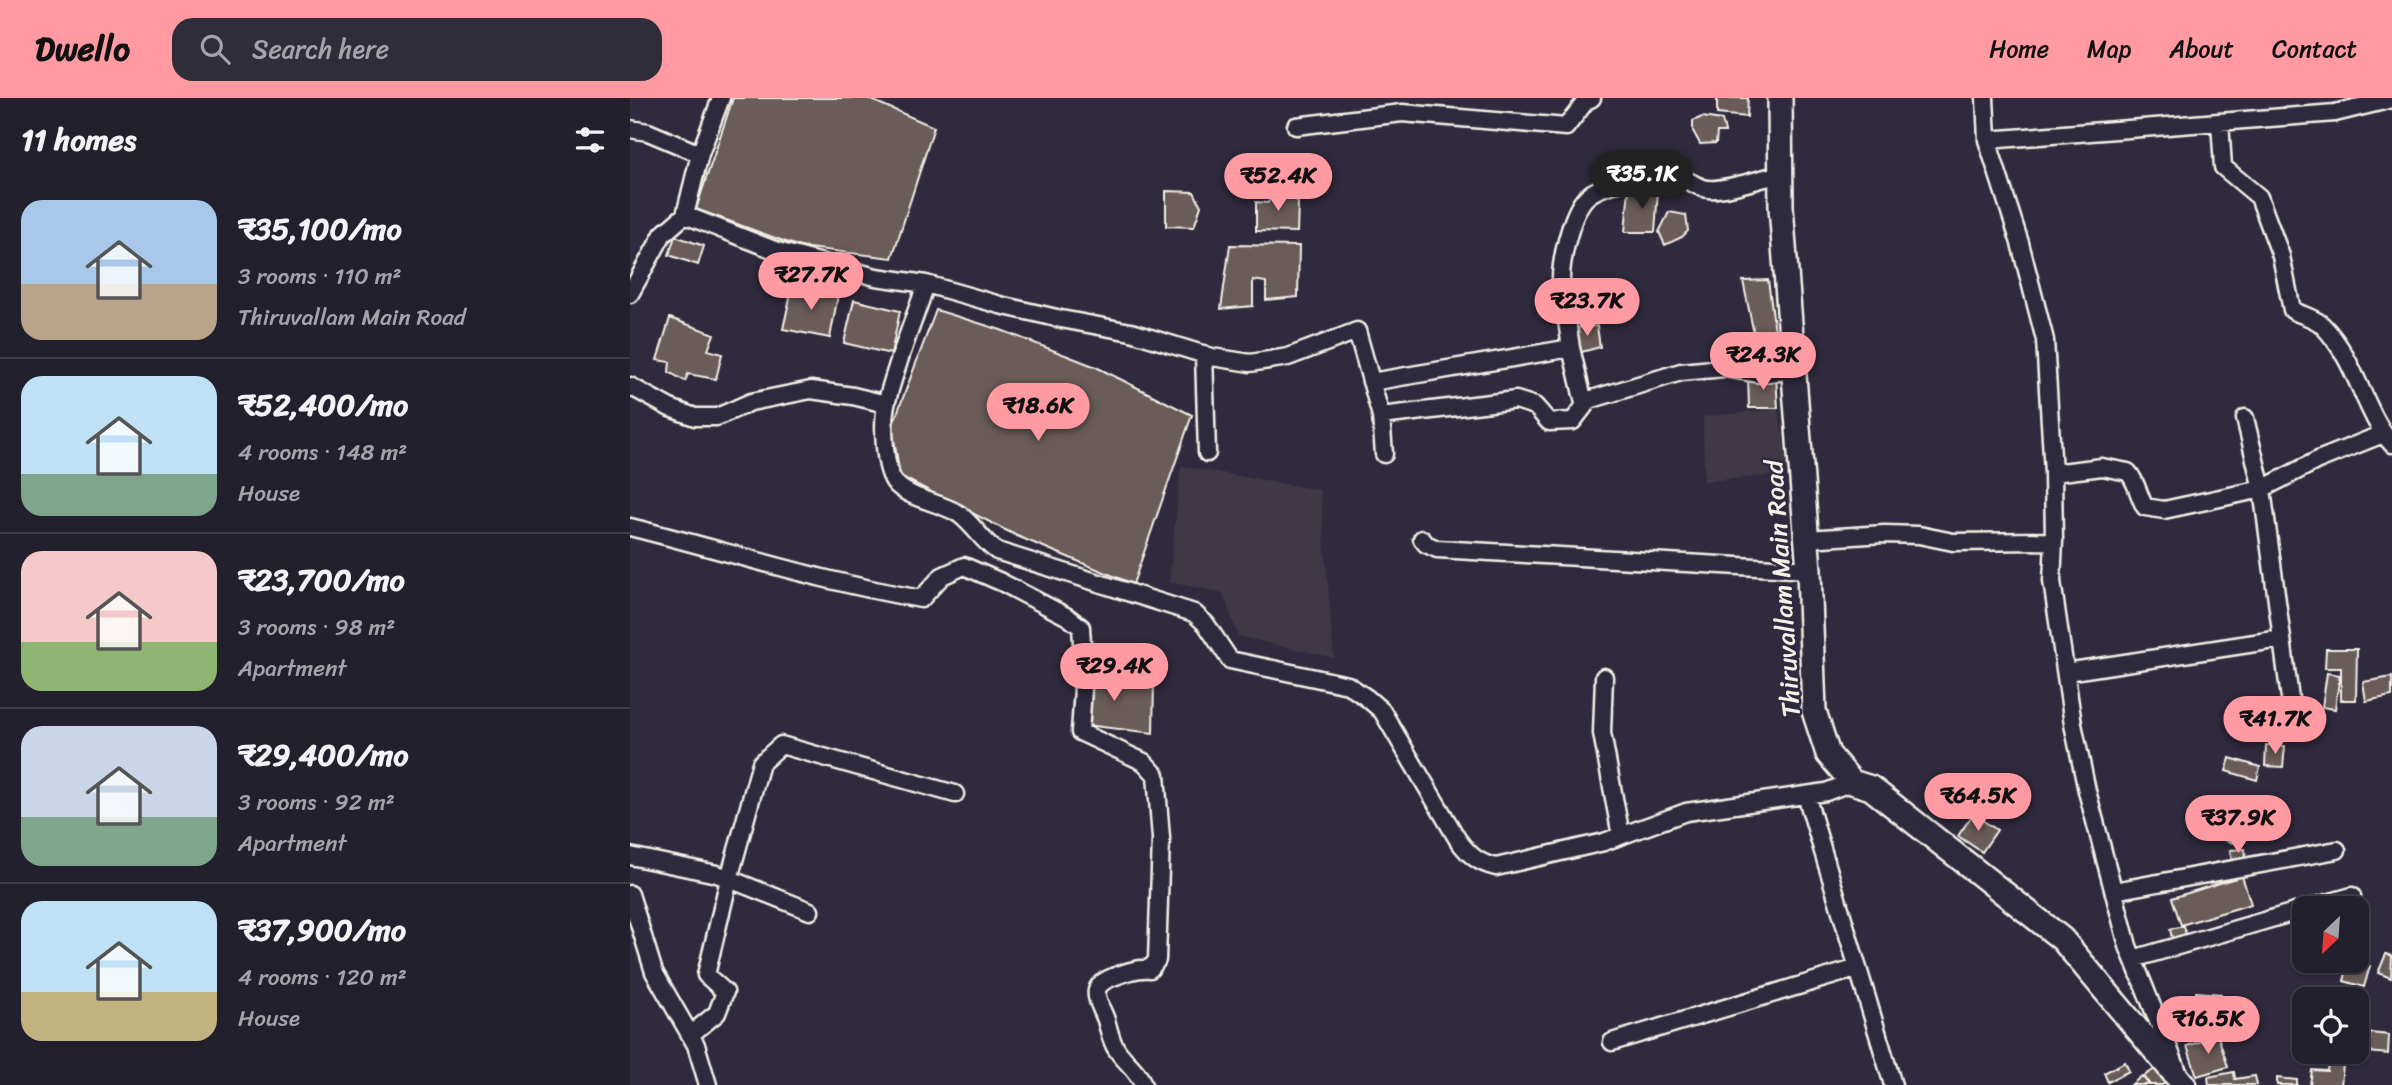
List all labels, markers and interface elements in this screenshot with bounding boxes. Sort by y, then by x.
search box [172,18,662,81]
text: Dwello [35,20,130,78]
text: Search here [252,26,389,72]
text: Home [1989,28,2049,70]
text: Map [2087,28,2131,70]
text: About [2169,28,2234,70]
text: Contact [2272,28,2357,70]
icon: search [196,30,234,68]
text: 11 homes [21,113,136,167]
icon: filters [571,121,609,159]
pin: ₹35.1K [1585,152,1699,211]
pin: ₹52.4K [1221,153,1335,213]
text: ₹35.1K [1607,153,1677,194]
text: ₹52.4K [1240,155,1316,196]
text: ₹35,100/mo [238,202,402,256]
icon: home [77,228,161,312]
pin: ₹27.7K [754,252,868,312]
text: ₹27.7K [774,254,848,295]
text: 3 rooms · 110 m² [238,256,402,297]
pin: ₹23.7K [1530,278,1644,338]
text: ₹23.7K [1551,280,1623,321]
text: Thiruvallam Main Road [238,297,466,338]
pin: ₹24.3K [1706,332,1820,392]
text: ₹24.3K [1726,334,1800,375]
text: ₹52,400/mo [238,378,408,432]
pin: ₹18.6K [981,384,1095,443]
text: ₹18.6K [1003,385,1073,426]
icon: home [77,404,161,488]
text: 4 rooms · 148 m² [238,432,407,473]
street label: Thiruvallam Main Road [1750,457,1814,719]
text: House [238,473,300,514]
text: ₹23,700/mo [238,553,405,607]
icon: home [77,579,161,663]
text: 3 rooms · 98 m² [238,607,395,648]
pin: ₹29.4K [1057,644,1171,703]
text: ₹29.4K [1076,645,1152,686]
text: Apartment [238,648,347,689]
pin: ₹41.7K [2218,696,2332,756]
text: ₹41.7K [2239,698,2311,739]
text: ₹29,400/mo [238,728,408,782]
icon: home [77,754,161,838]
pin: ₹64.5K [1921,774,2035,833]
text: ₹64.5K [1940,775,2016,816]
text: 3 rooms · 92 m² [238,782,395,823]
pin: ₹37.9K [2181,796,2295,855]
text: ₹37.9K [2201,797,2275,838]
text: Apartment [238,823,347,864]
north arrow [2292,896,2370,973]
map controls [2292,896,2369,1064]
text: ₹37,900/mo [238,903,406,957]
icon: home [77,929,161,1013]
text: 4 rooms · 120 m² [238,957,407,998]
button: locate [2292,987,2369,1064]
pin: ₹16.5K [2151,996,2265,1056]
text: House [238,998,300,1039]
text: ₹16.5K [2173,998,2243,1039]

